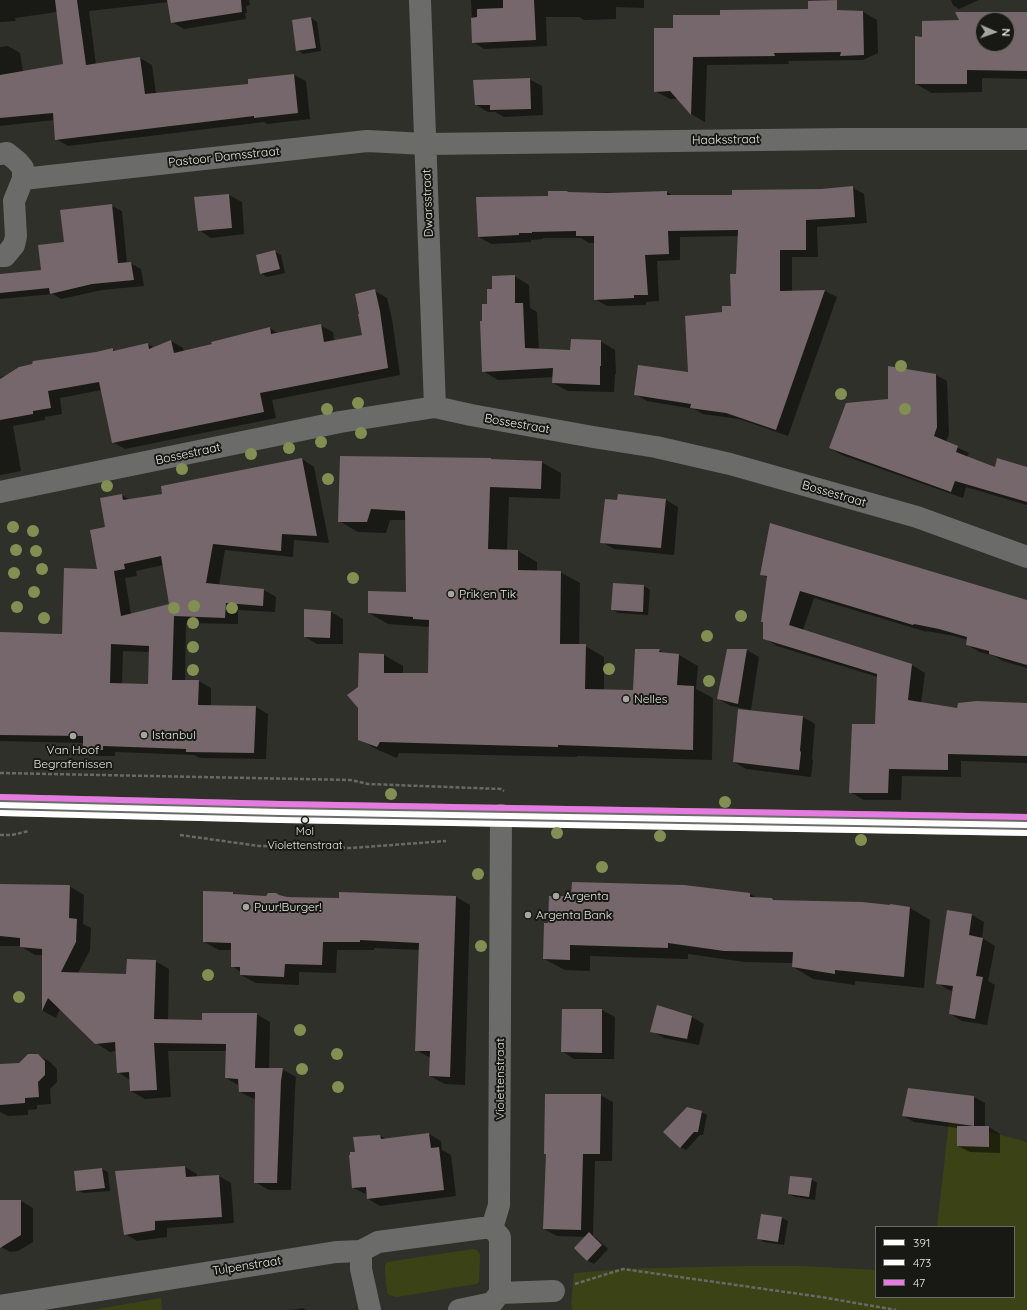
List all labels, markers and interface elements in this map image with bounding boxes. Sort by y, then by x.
north arrow [975,12,1015,52]
text: N [999,28,1013,37]
street label: Haaksstraat [692,132,760,148]
street label: Pastoor Damsstraat [168,144,280,170]
street label: Dwarsstraat [420,169,436,237]
street label: Bossestraat [483,411,551,437]
street label: Bossestraat [154,440,222,468]
street label: Bossestraat [800,478,868,510]
place label: Prik en Tik [459,587,516,601]
marker: Prik en Tik [446,589,456,599]
place label: Nelles [634,692,667,706]
marker: Nelles [621,694,631,704]
place label: Istanbul [152,728,196,742]
marker: Istanbul [139,730,149,740]
marker: Van Hoof Begrafenissen [68,731,78,741]
place label: Van Hoof Begrafenissen [34,743,112,771]
marker: Mol Violettenstraat [300,815,310,825]
place label: Mol Violettenstraat [267,825,343,851]
place label: Argenta [564,889,609,903]
marker: Argenta [551,891,561,901]
place label: Puur!Burger! [254,900,322,914]
marker: Puur!Burger! [241,902,251,912]
place label: Argenta Bank [536,908,612,922]
marker: Argenta Bank [523,910,533,920]
street label: Violettenstraat [493,1038,507,1120]
legend [875,1226,1015,1298]
text: 391 [913,1235,931,1250]
street label: Tulpenstraat [212,1253,282,1279]
text: 473 [913,1255,931,1270]
text: 47 [913,1275,925,1290]

